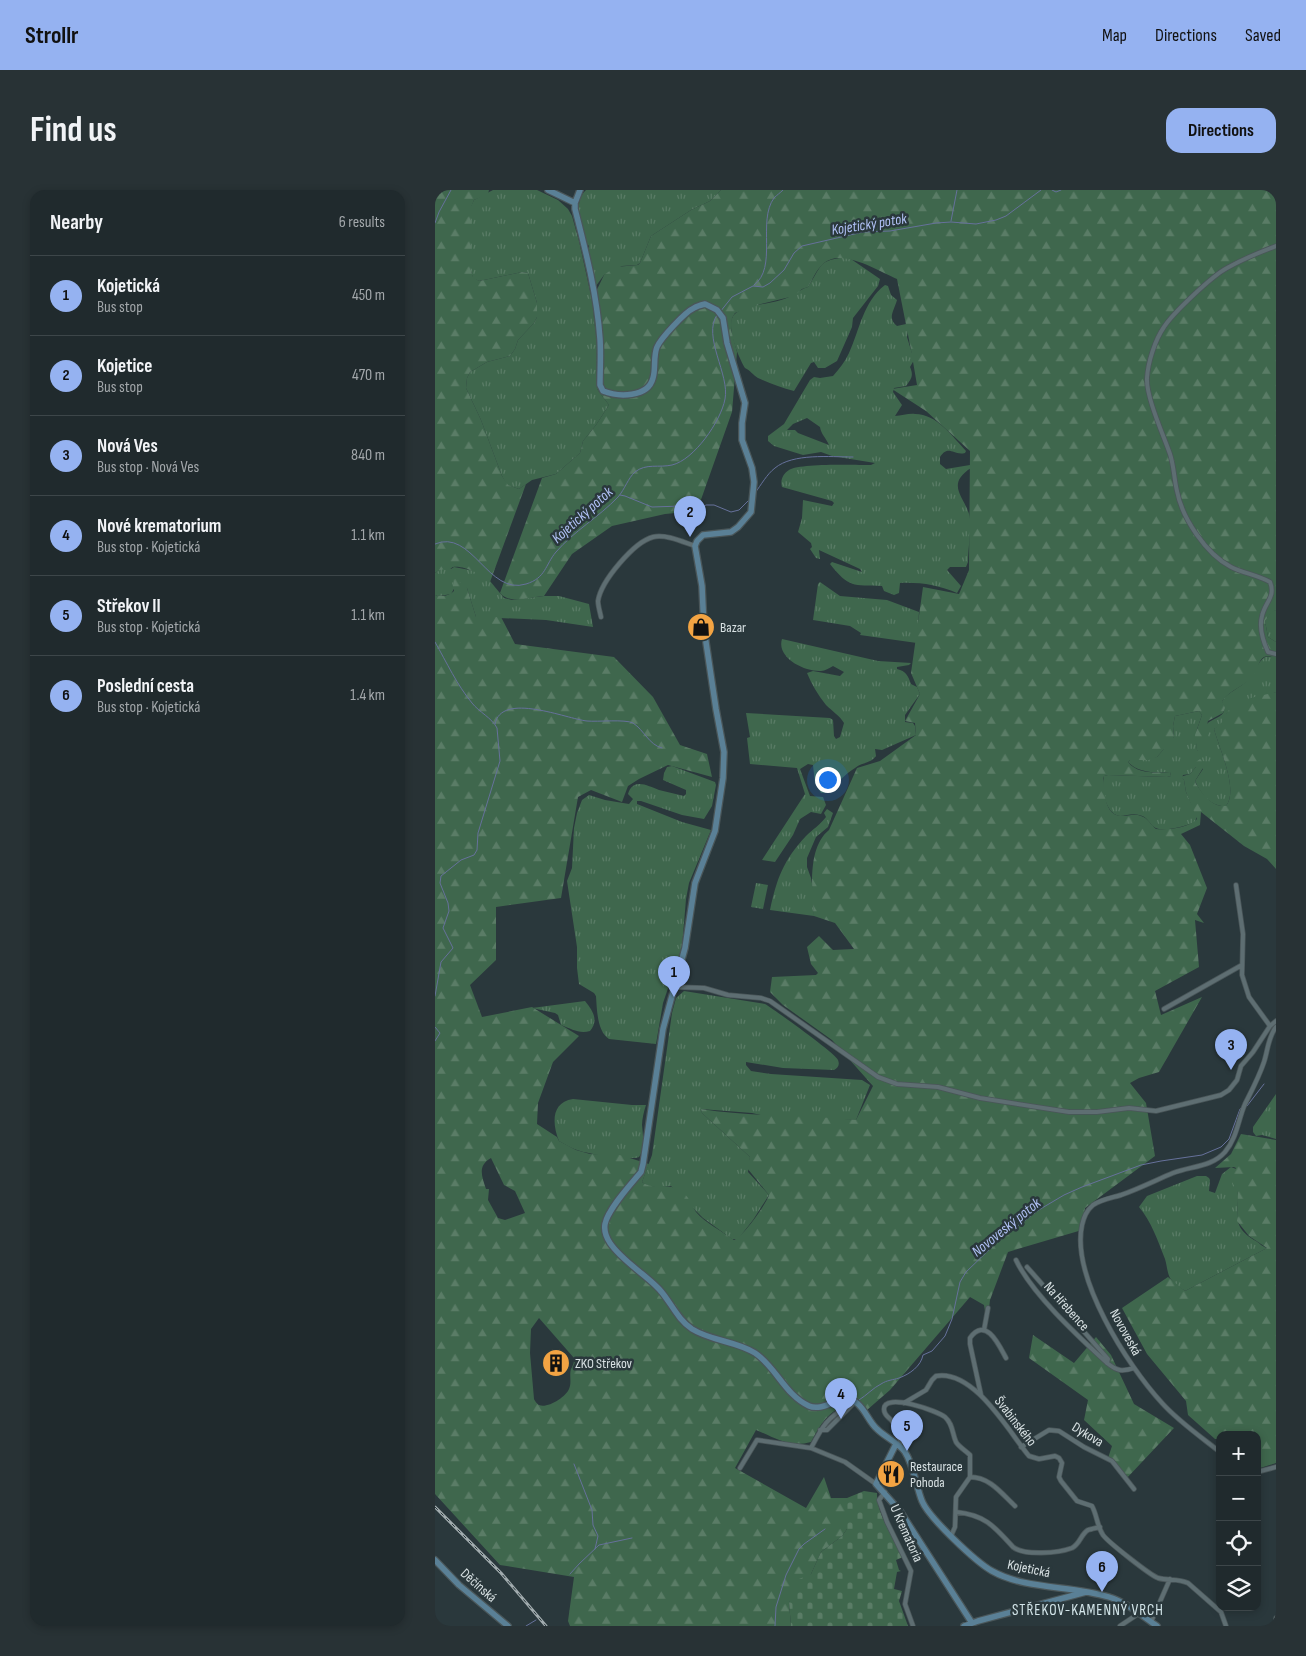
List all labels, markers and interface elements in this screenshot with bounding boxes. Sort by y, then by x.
text: Strollr [25,21,79,50]
text: Map [1102,25,1127,46]
text: Directions [1155,25,1217,46]
text: Saved [1245,25,1281,46]
button: Directions [1166,108,1276,153]
text: Find us [30,109,117,152]
water label: Kojetický potok [830,209,908,240]
text: Nearby [50,210,103,235]
text: 6 results [339,213,385,232]
text: Kojetická [97,275,160,298]
text: 1 [63,286,69,305]
text: 450 m [352,286,385,305]
text: Bus stop [97,298,143,317]
text: Kojetice [97,355,152,378]
text: 2 [62,366,70,385]
text: 470 m [352,366,385,385]
text: Bus stop [97,378,143,397]
text: Nová Ves [97,435,158,458]
text: 3 [62,446,70,465]
text: 840 m [351,446,385,465]
text: Bus stop · Nová Ves [97,458,199,477]
water label: Kojetický potok [548,483,617,548]
pin: 2 [674,496,706,537]
text: Nové krematorium [97,515,221,538]
text: 4 [62,526,70,545]
text: 1.1 km [351,526,385,545]
text: Bus stop · Kojetická [97,538,201,557]
text: Střekov II [97,595,161,618]
text: 5 [62,606,70,625]
text: 1.1 km [351,606,385,625]
shop icon: Bazar [686,612,716,642]
text: Bus stop · Kojetická [97,618,201,637]
place label: Bazar [720,619,746,636]
text: Poslední cesta [97,675,194,698]
text: 6 [62,686,70,705]
text: 1.4 km [350,686,385,705]
text: Bus stop · Kojetická [97,698,201,717]
your location [815,767,841,793]
pin: 1 [658,956,690,997]
pin: 3 [1215,1029,1247,1070]
water label: Novoveský potok [968,1193,1045,1261]
street label: Na Hřebence [1040,1278,1093,1334]
street label: Novoveská [1106,1306,1145,1358]
building icon: ZKO Střekov [541,1348,571,1378]
place label: ZKO Střekov [575,1355,633,1372]
pin: 4 [825,1378,857,1419]
street label: Švabinského [991,1393,1040,1450]
pin: 5 [891,1410,923,1451]
street label: Dykova [1069,1418,1107,1450]
map controls [1216,1431,1261,1611]
button: + [1216,1431,1261,1476]
place label: Restaurace Pohoda [910,1458,963,1491]
restaurant icon: Restaurace Pohoda [876,1459,906,1489]
button: − [1216,1476,1261,1521]
street label: U Krematoria [886,1502,927,1565]
button: locate [1216,1521,1261,1566]
pin: 6 [1086,1551,1118,1592]
street label: Kojetická [1006,1556,1052,1581]
street label: Děčínská [457,1565,500,1606]
button: layers [1216,1566,1261,1611]
district label: STŘEKOV-KAMENNÝ VRCH [1012,1601,1164,1620]

